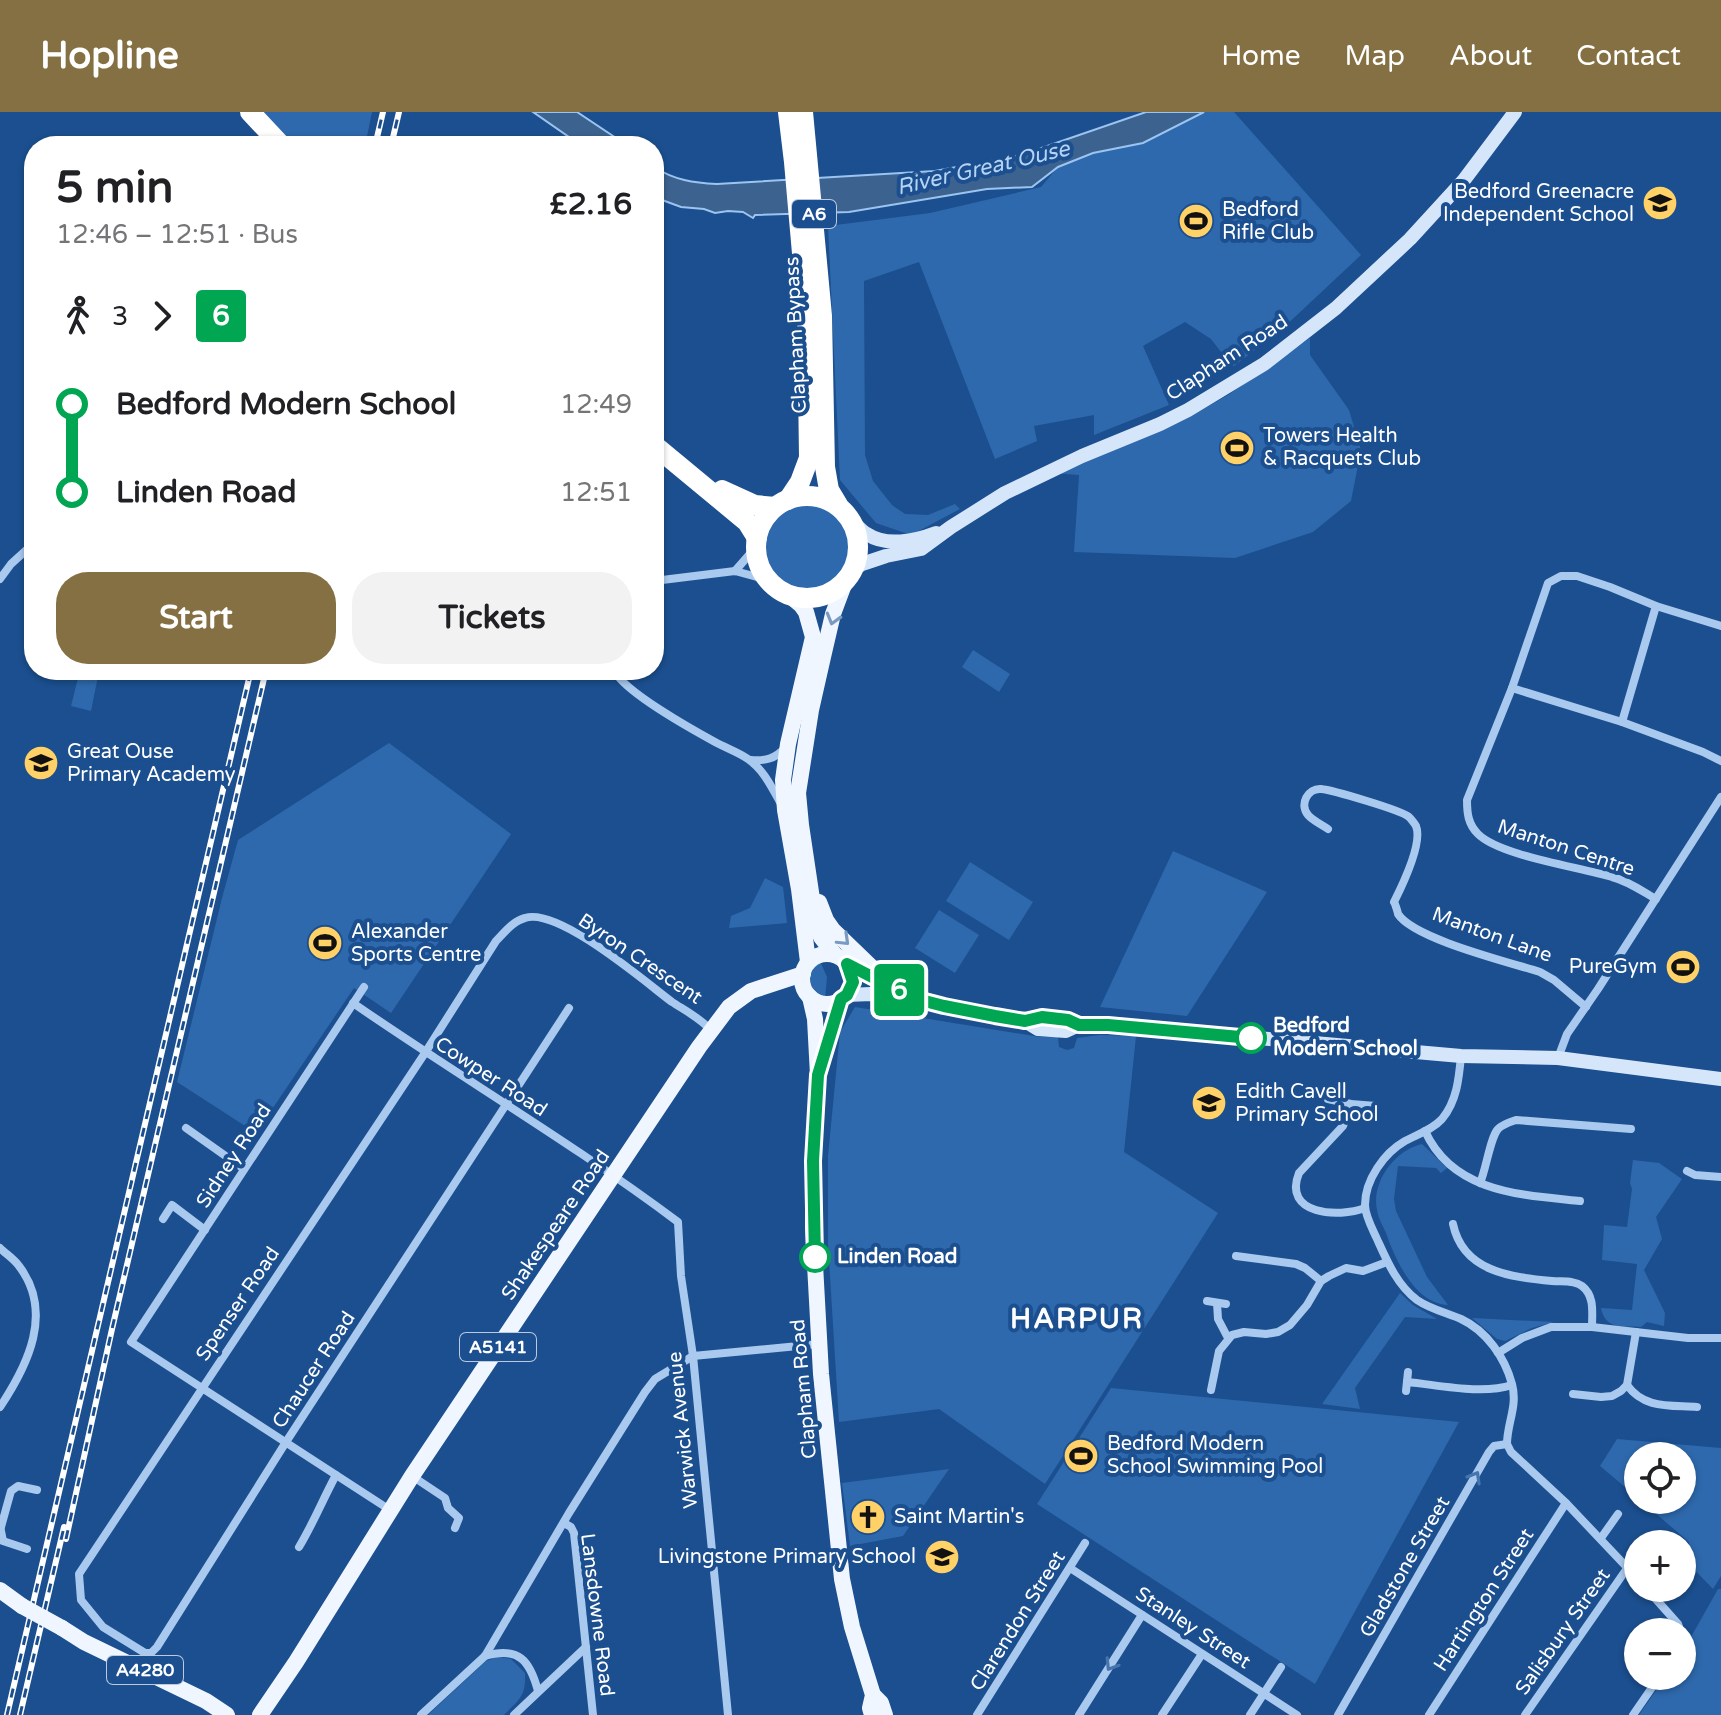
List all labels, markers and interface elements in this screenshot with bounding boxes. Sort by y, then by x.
text: Hopline [40,33,179,79]
text: Home [1221,39,1301,73]
text: Map [1345,39,1405,73]
text: About [1449,39,1532,73]
text: Contact [1576,39,1681,73]
water label: River Great Ouse [894,135,1074,201]
text: 5 min [56,162,173,215]
place label: Bedford Greenacre Independent School [1443,180,1634,227]
school or university icon: Bedford Greenacre Independent School [1641,184,1679,222]
text: £2.16 [550,186,632,223]
place label: Bedford Rifle Club [1222,198,1314,245]
road number: A6 [792,200,836,228]
sports icon: Bedford Rifle Club [1177,202,1215,240]
text: 12:46 – 12:51 · Bus [56,219,298,250]
street label: Clapham Bypass [780,256,812,414]
icon: walk [56,294,100,338]
icon: forward [140,294,184,338]
text: 6 [212,299,230,333]
text: 3 [112,301,128,332]
street label: Clapham Road [1162,310,1292,406]
text: Bedford Modern School [116,386,456,423]
text: 12:49 [560,389,632,420]
place label: Towers Health & Racquets Club [1263,424,1421,471]
sports icon: Towers Health & Racquets Club [1218,429,1256,467]
text: Linden Road [116,474,296,511]
text: 12:51 [560,477,632,508]
button: Start [56,572,336,664]
button: Tickets [352,572,632,664]
one-way arrow [825,612,842,626]
place label: Great Ouse Primary Academy [67,740,236,787]
school or university icon: Great Ouse Primary Academy [22,744,60,782]
street label: Manton Centre [1494,815,1638,881]
street label: Manton Lane [1429,902,1555,968]
street label: Byron Crescent [573,909,707,1010]
place label: Alexander Sports Centre [351,920,481,967]
sports icon: Alexander Sports Centre [306,924,344,962]
one-way arrow [835,931,849,946]
sports icon: PureGym [1664,948,1702,986]
place label: PureGym [1569,955,1657,979]
line badge: 6 [873,964,925,1016]
text: 6 [890,973,908,1007]
place label: Bedford Modern School [1273,1014,1418,1061]
marker: Bedford Modern School [1236,1023,1266,1053]
street label: Cowper Road [431,1032,551,1122]
place label: Edith Cavell Primary School [1235,1080,1379,1127]
school or university icon: Edith Cavell Primary School [1190,1084,1228,1122]
street label: Sidney Road [191,1099,277,1213]
street label: Shakespeare Road [497,1145,615,1305]
street label: Spenser Road [191,1242,285,1366]
marker: Linden Road [800,1242,830,1272]
place label: Linden Road [837,1245,957,1269]
district label: HARPUR [1010,1302,1144,1336]
street label: Chaucer Road [267,1307,361,1433]
street label: Clapham Road [786,1318,822,1460]
road number: A5141 [460,1333,536,1361]
street label: Warwick Avenue [663,1350,703,1510]
place label: Bedford Modern School Swimming Pool [1107,1432,1323,1479]
sports icon: Bedford Modern School Swimming Pool [1062,1437,1100,1475]
map controls [1624,1442,1696,1690]
button: locate [1624,1442,1696,1514]
one-way arrow [1465,1472,1481,1486]
street label: Gladstone Street [1355,1492,1455,1642]
church icon: Saint Martin's [849,1498,887,1536]
place label: Saint Martin's [894,1505,1024,1529]
street label: Hartington Street [1429,1524,1539,1676]
button: + [1624,1530,1696,1602]
street label: Lansdowne Road [575,1532,619,1698]
school or university icon: Livingstone Primary School [923,1538,961,1576]
place label: Livingstone Primary School [658,1545,916,1569]
street label: Clarendon Street [965,1546,1071,1695]
street label: Salisbury Street [1511,1564,1616,1700]
street label: Stanley Street [1131,1582,1255,1674]
button: − [1624,1618,1696,1690]
road number: A4280 [107,1656,183,1684]
one-way arrow [1105,1656,1120,1671]

